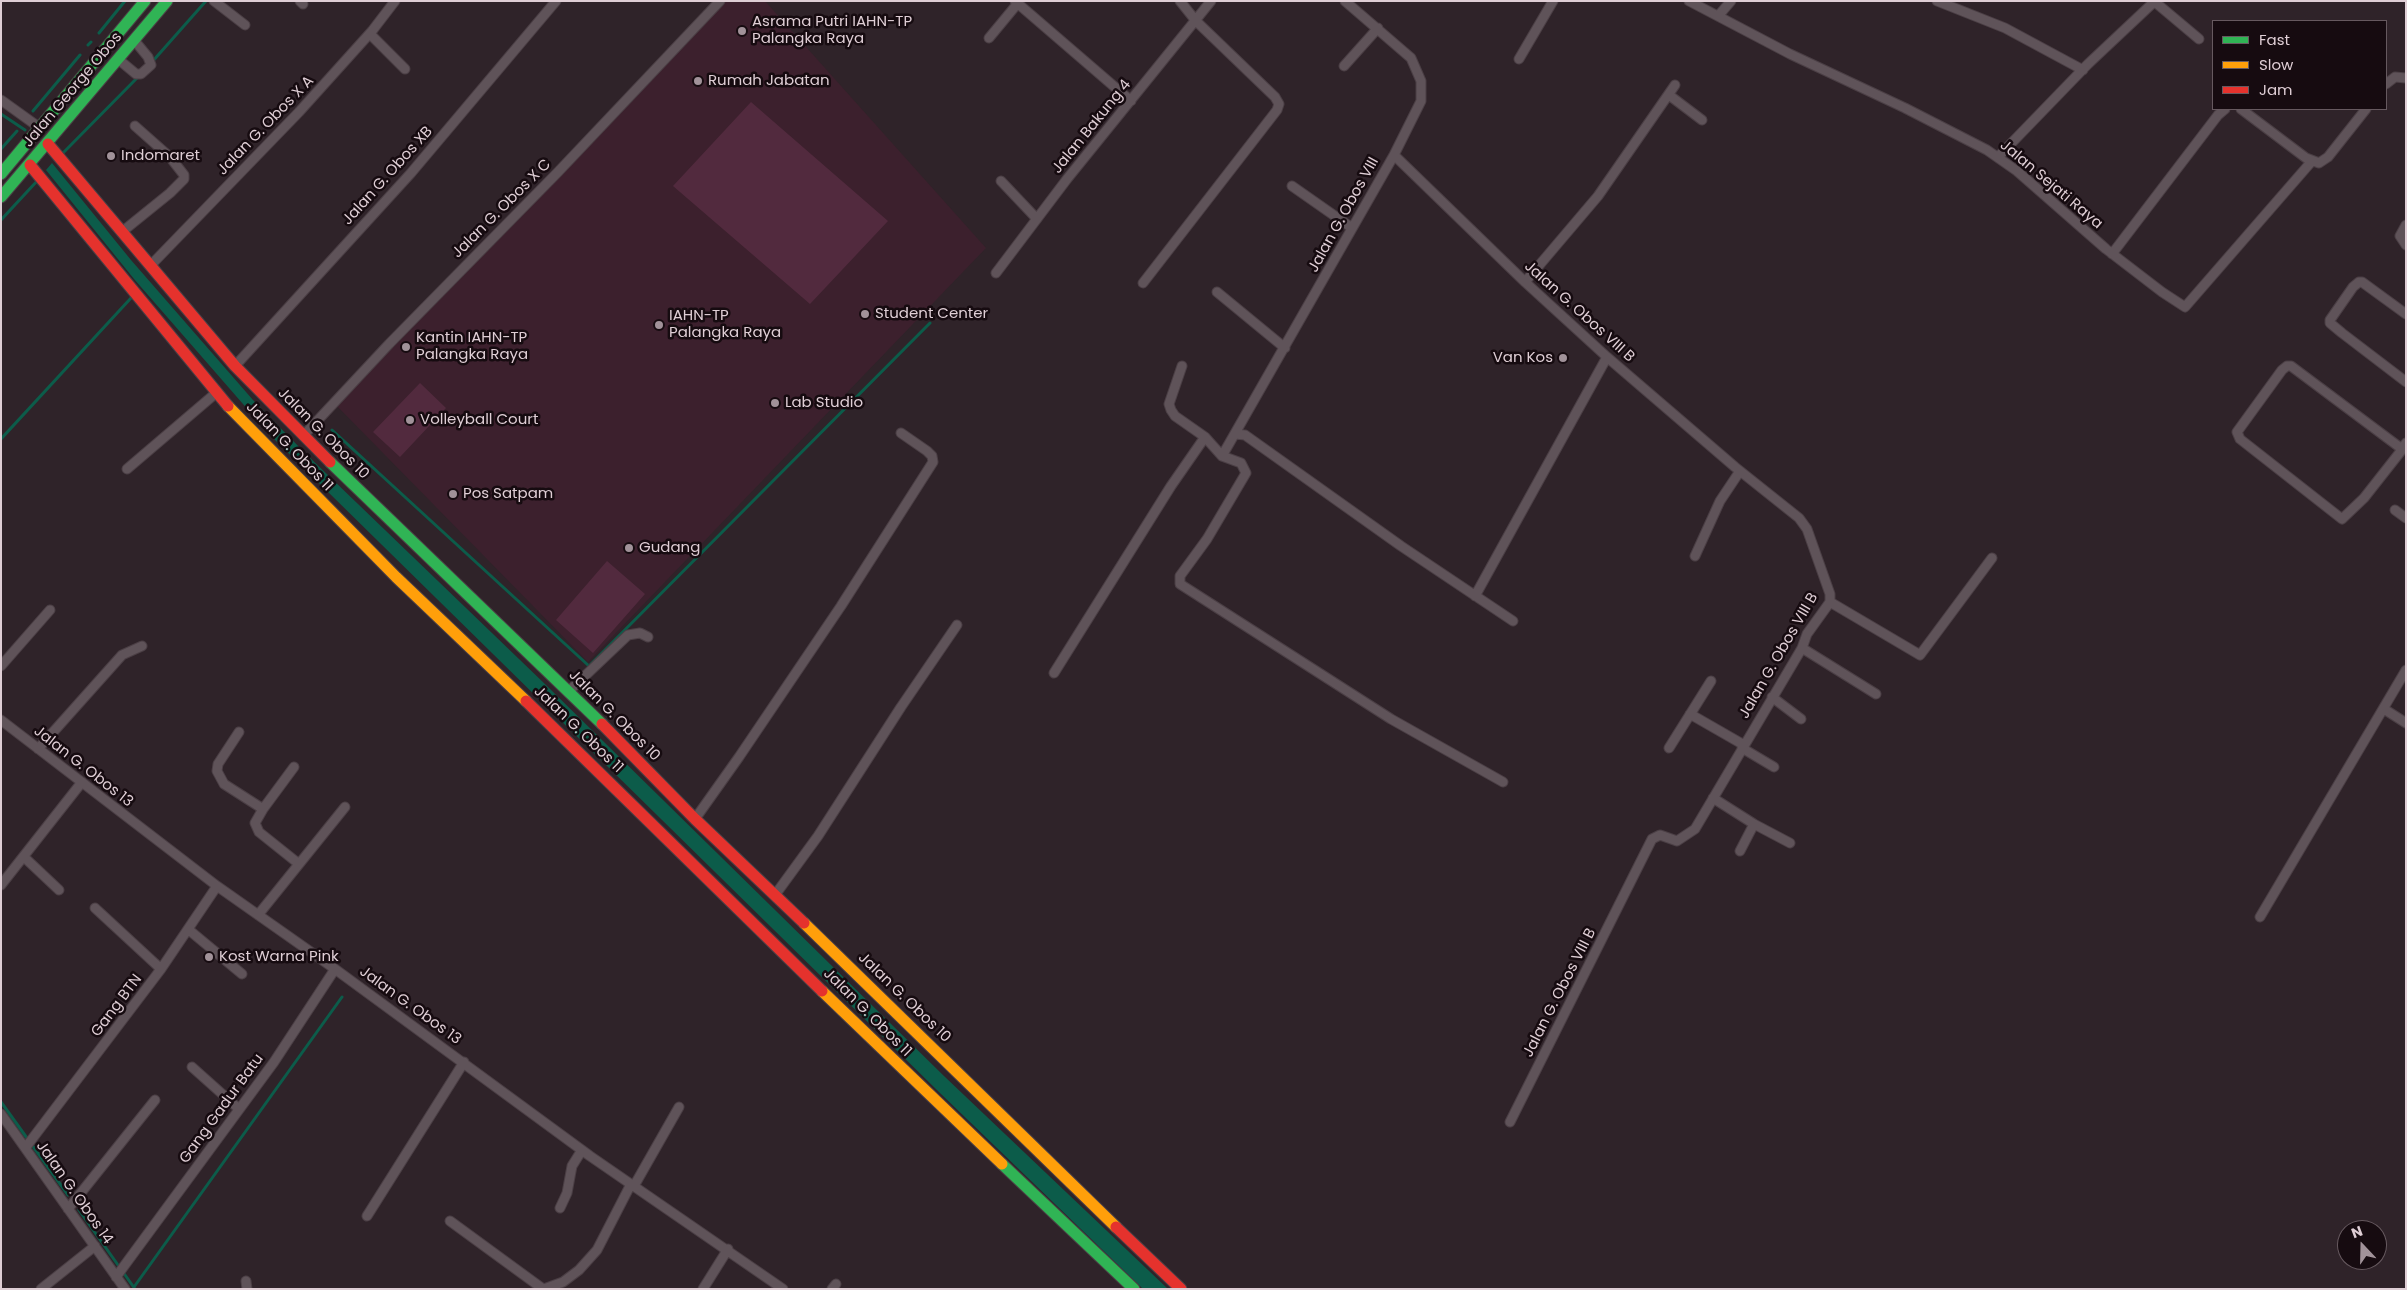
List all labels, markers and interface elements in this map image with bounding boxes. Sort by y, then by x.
place label: Asrama Putri IAHN-TP Palangka Raya [752,13,912,48]
legend [2212,20,2387,110]
marker: Asrama Putri IAHN-TP Palangka Raya [736,25,748,37]
street label: Jalan George Obos [20,29,126,151]
text: Fast [2259,29,2290,50]
text: Slow [2259,54,2293,75]
place label: Rumah Jabatan [708,72,829,90]
street label: Jalan G. Obos X A [214,73,318,179]
marker: Rumah Jabatan [692,75,704,87]
street label: Jalan Bakung 4 [1049,77,1135,177]
text: Jam [2259,79,2293,100]
street label: Jalan G. Obos XB [339,123,437,229]
street label: Jalan Sejati Raya [1996,137,2106,233]
place label: Indomaret [121,147,200,165]
marker: Indomaret [105,150,117,162]
street label: Jalan G. Obos VIII [1305,154,1383,276]
street label: Jalan G. Obos X C [449,156,555,262]
street label: Jalan G. Obos VIII B [1520,258,1638,366]
place label: Student Center [875,305,988,323]
place label: IAHN-TP Palangka Raya [669,307,781,342]
marker: Student Center [859,308,871,320]
marker: IAHN-TP Palangka Raya [653,319,665,331]
place label: Kantin IAHN-TP Palangka Raya [416,329,528,364]
marker: Kantin IAHN-TP Palangka Raya [400,341,412,353]
place label: Van Kos [1493,349,1553,367]
marker: Van Kos [1557,352,1569,364]
street label: Jalan G. Obos 10 [274,385,372,483]
place label: Lab Studio [785,394,863,412]
marker: Lab Studio [769,397,781,409]
street label: Jalan G. Obos 11 [242,399,336,495]
place label: Volleyball Court [420,411,538,429]
marker: Volleyball Court [404,414,416,426]
place label: Pos Satpam [463,485,553,503]
marker: Pos Satpam [447,488,459,500]
place label: Gudang [639,539,700,557]
marker: Gudang [623,542,635,554]
street label: Jalan G. Obos VIII B [1736,590,1822,722]
street label: Jalan G. Obos 10 [565,667,663,765]
street label: Jalan G. Obos 11 [530,683,626,777]
street label: Jalan G. Obos 13 [30,723,136,811]
street label: Jalan G. Obos VIII B [1520,926,1600,1060]
place label: Kost Warna Pink [219,948,339,966]
street label: Jalan G. Obos 10 [854,949,954,1047]
marker: Kost Warna Pink [203,951,215,963]
street label: Jalan G. Obos 13 [356,963,464,1049]
street label: Jalan G. Obos 11 [819,965,915,1061]
street label: Gang BTN [88,971,146,1041]
street label: Gang Gadur Batu [176,1051,268,1167]
street label: Jalan G. Obos 14 [32,1138,116,1248]
north arrow [2337,1220,2387,1270]
text: N [2348,1221,2365,1243]

